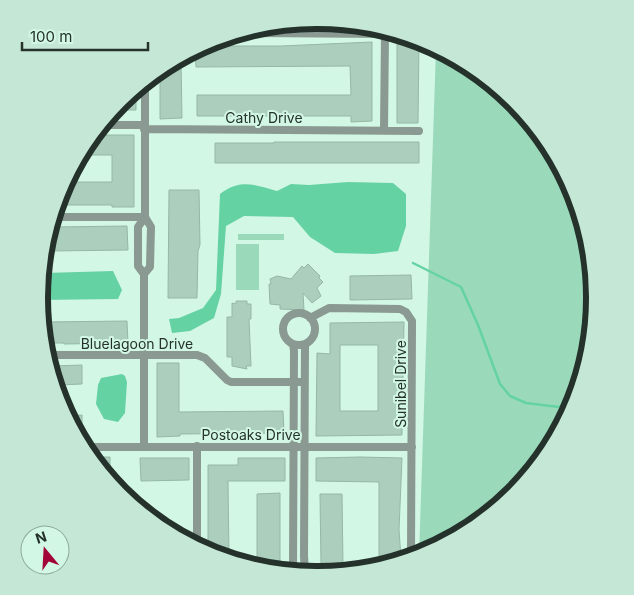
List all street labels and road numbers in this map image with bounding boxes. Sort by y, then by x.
street label: Cathy Drive [225,109,303,126]
street label: Bluelagoon Drive [81,335,193,352]
street label: Sunibel Drive [392,340,409,428]
street label: Postoaks Drive [201,426,301,443]

